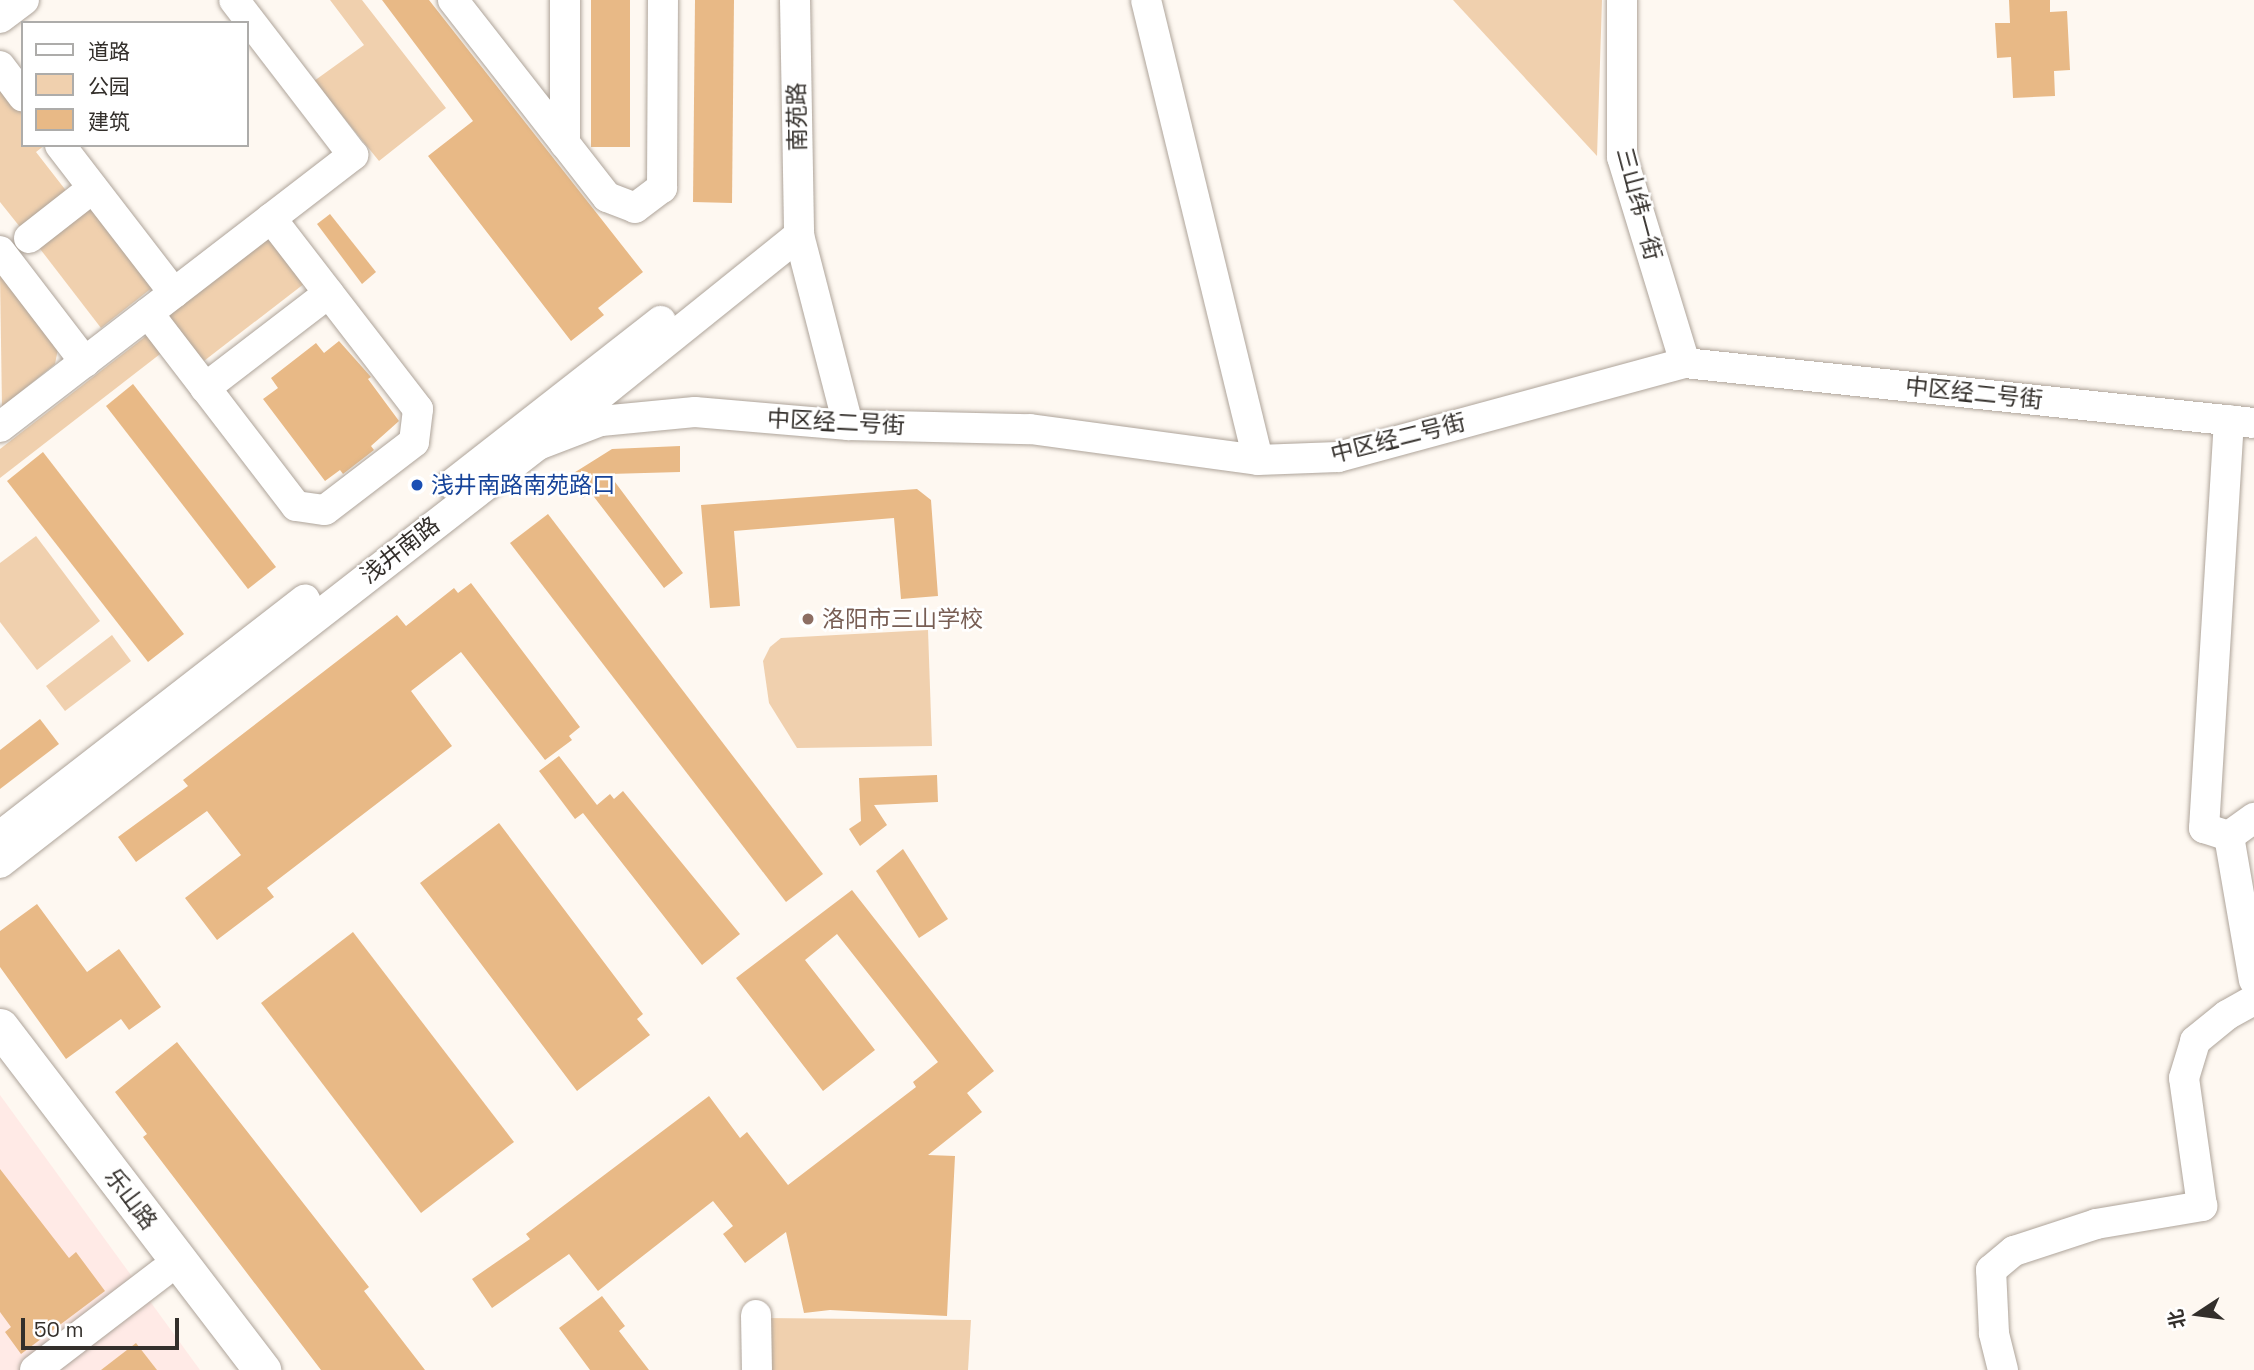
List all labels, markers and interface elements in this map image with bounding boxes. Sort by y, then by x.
legend [21,21,248,147]
text: 道路 [88,38,130,65]
text: 公园 [88,73,130,100]
street label: 南苑路 [783,82,811,152]
text: 建筑 [88,108,130,135]
street label: 三山纬一街 [1611,145,1667,263]
street label: 中区经二号街 [1904,372,2044,414]
street label: 中区经二号街 [766,405,906,439]
street label: 中区经二号街 [1328,408,1468,468]
place label: 浅井南路南苑路口 [431,471,615,499]
marker: 浅井南路南苑路口 [409,477,425,493]
street label: 浅井南路 [355,511,445,589]
place label: 洛阳市三山学校 [822,605,983,633]
marker: 洛阳市三山学校 [800,611,816,627]
street label: 乐山路 [99,1163,163,1235]
north arrow [2163,1279,2233,1349]
scale bar [24,1304,182,1348]
text: 北 [2163,1307,2191,1331]
text: 50 m [34,1316,84,1343]

